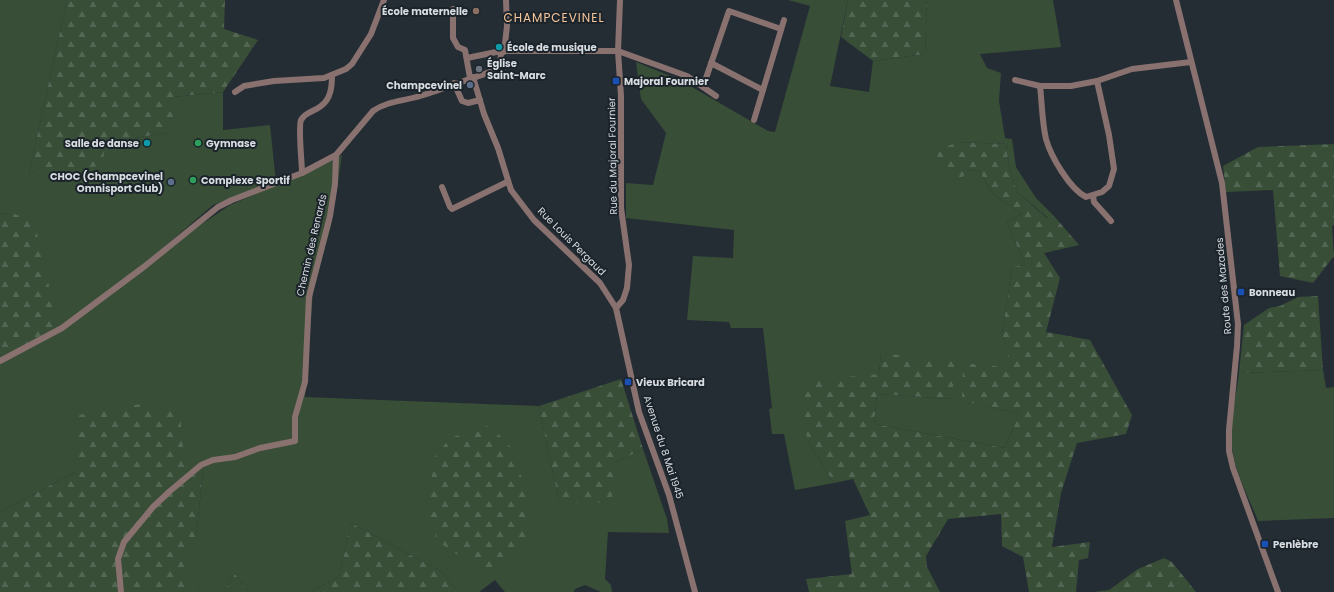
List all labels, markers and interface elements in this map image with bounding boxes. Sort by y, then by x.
place label: École maternelle [382,4,468,19]
marker: École maternelle [471,6,481,16]
district label: CHAMPCEVINEL [503,9,605,26]
place label: École de musique [507,40,597,55]
marker: École de musique [494,42,504,52]
place label: Église Saint-Marc [487,56,546,83]
marker: Église Saint-Marc [474,64,484,74]
place label: Majoral Fournier [624,74,709,89]
marker: Majoral Fournier [611,76,621,86]
place label: Champcevinel [386,78,462,93]
marker: Champcevinel [465,80,475,90]
street label: Rue du Majoral Fournier [604,97,621,215]
place label: Salle de danse [65,136,139,151]
place label: Gymnase [206,136,256,151]
marker: Salle de danse [142,138,152,148]
marker: Gymnase [193,138,203,148]
place label: CHOC (Champcevinel Omnisport Club) [50,169,163,196]
place label: Complexe Sportif [201,173,290,188]
marker: Complexe Sportif [188,175,198,185]
marker: CHOC (Champcevinel Omnisport Club) [166,177,176,187]
street label: Chemin des Renards [292,193,331,298]
street label: Rue Louis Pergaud [534,204,609,279]
street label: Route des Mazades [1212,237,1235,335]
place label: Bonneau [1249,285,1295,300]
marker: Bonneau [1236,287,1246,297]
place label: Vieux Bricard [636,375,705,390]
marker: Vieux Bricard [623,377,633,387]
street label: Avenue du 8 Mai 1945 [640,394,687,501]
place label: Penlèbre [1273,537,1318,552]
marker: Penlèbre [1260,539,1270,549]

